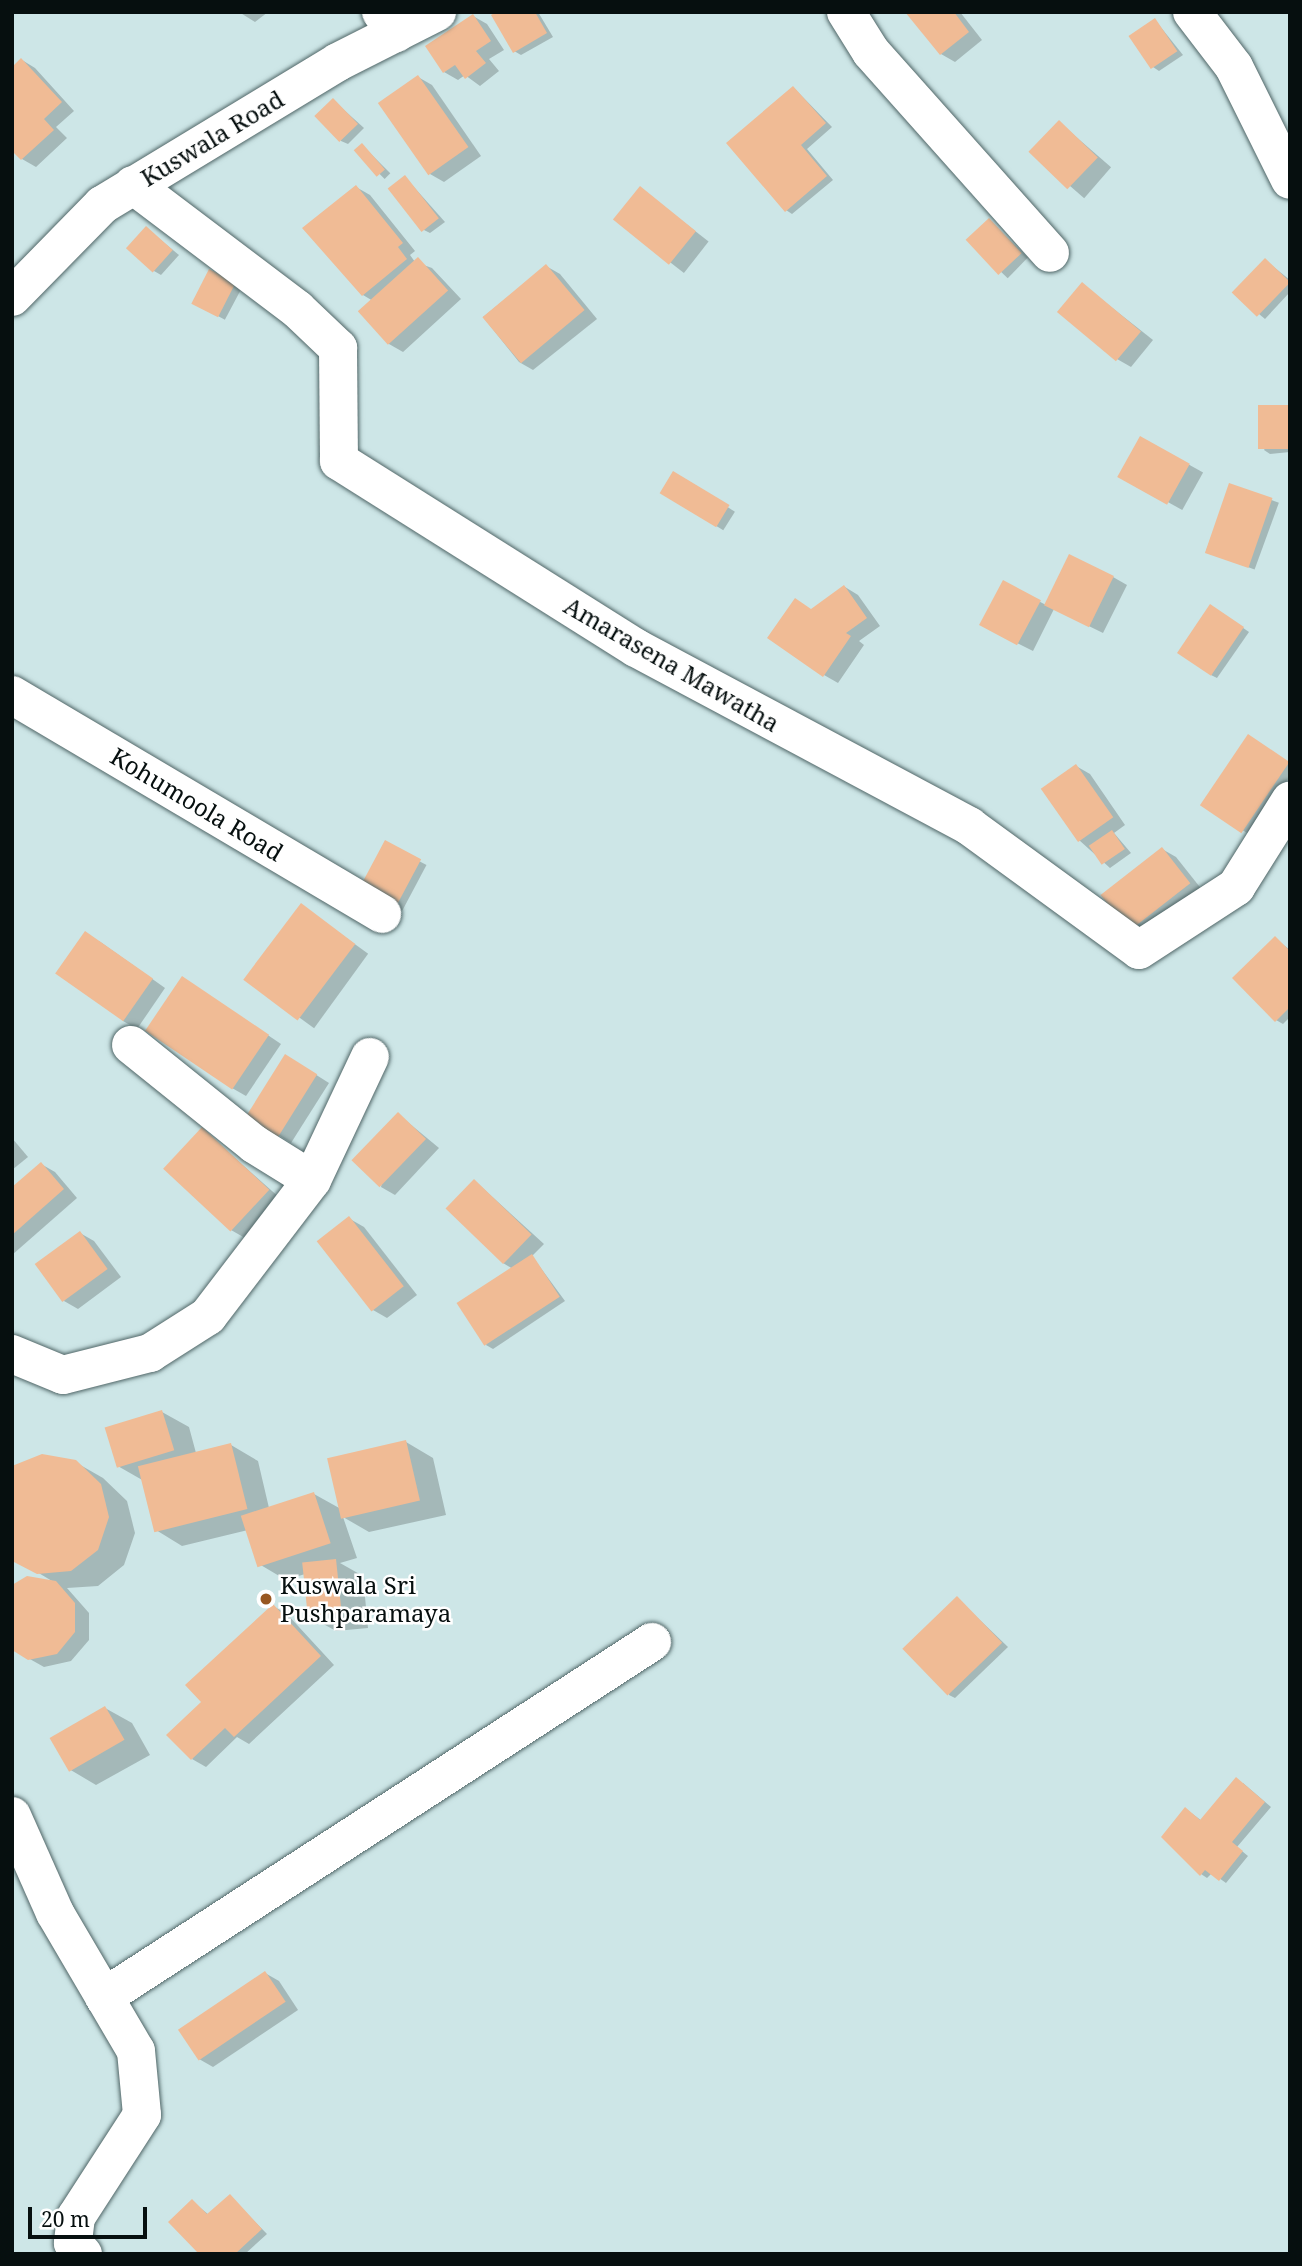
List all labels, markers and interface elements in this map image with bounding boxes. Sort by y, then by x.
street label: Kuswala Road [135,84,289,192]
street label: Amarasena Mawatha [559,591,785,737]
street label: Kohumoola Road [106,741,288,867]
place label: Kuswala Sri Pushparamaya [280,1571,451,1627]
marker: Kuswala Sri Pushparamaya [258,1591,274,1607]
scale bar [32,2192,150,2236]
text: 20 m [41,2205,90,2233]

